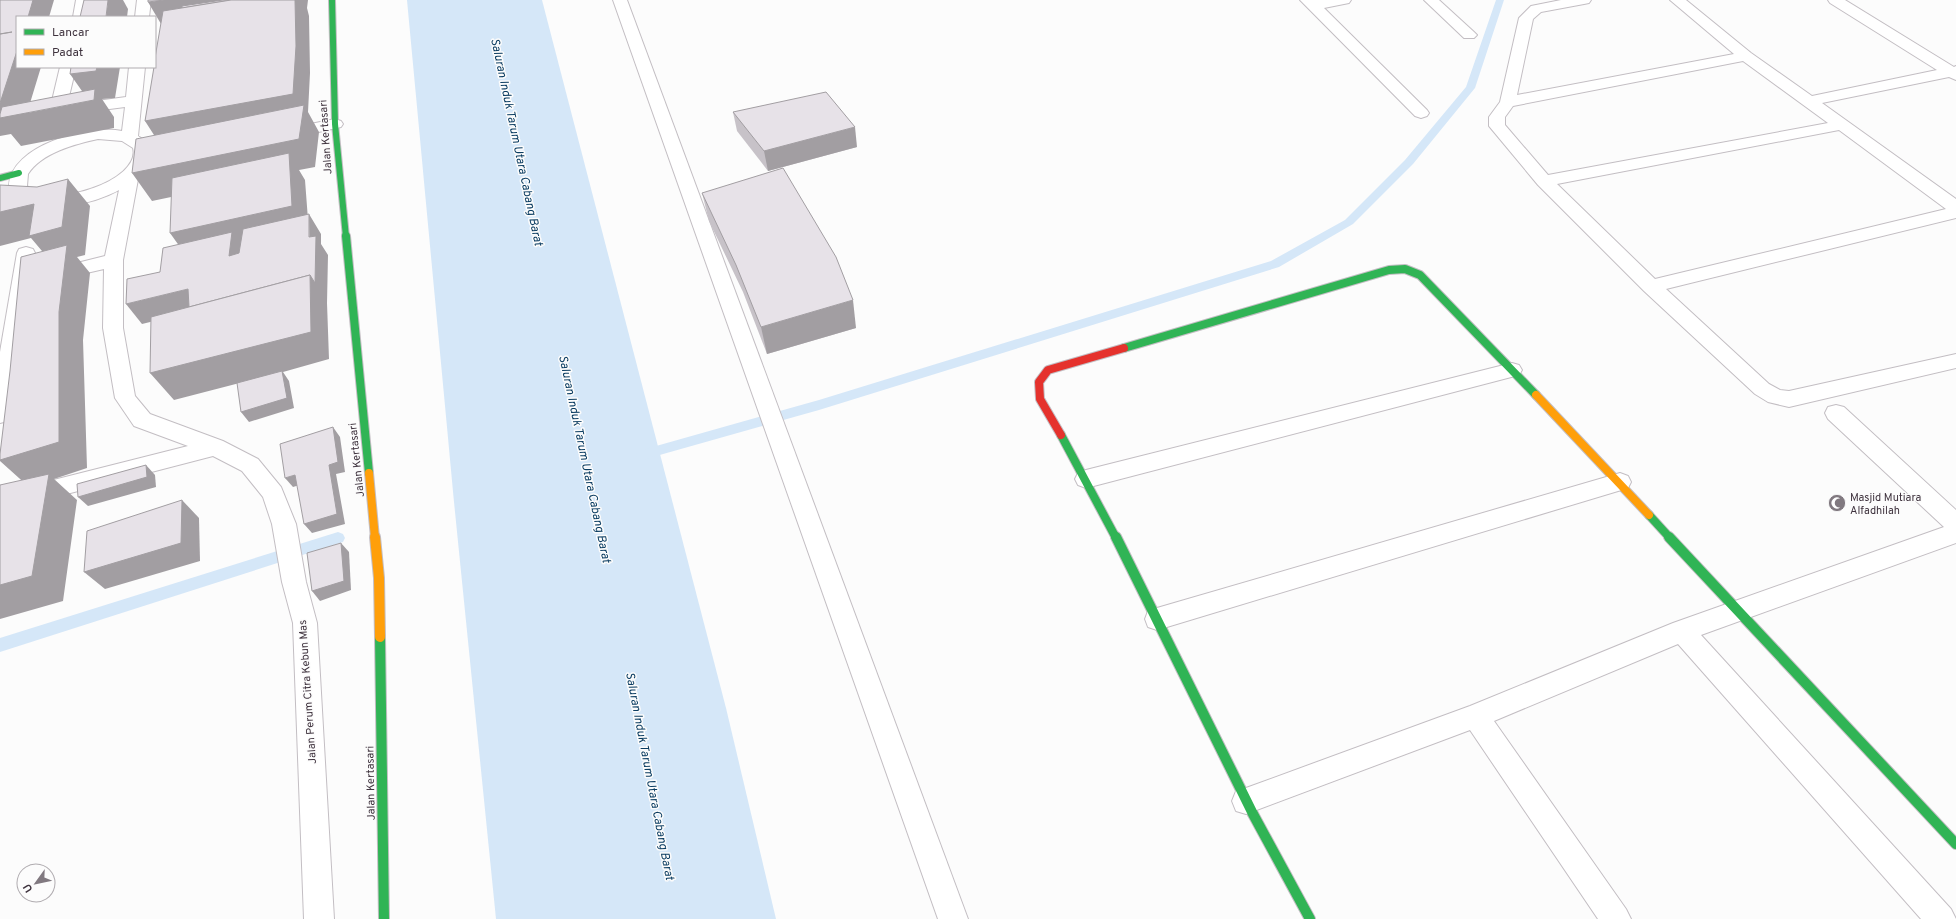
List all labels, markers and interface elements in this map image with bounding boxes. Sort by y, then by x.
legend [16,16,156,68]
text: Lancar [52,25,89,41]
water label: Saluran Induk Tarum Utara Cabang Barat [486,37,546,248]
text: Padat [52,45,83,61]
street label: Jalan Kertasari [316,99,336,175]
water label: Saluran Induk Tarum Utara Cabang Barat [554,354,614,565]
street label: Jalan Kertasari [346,422,368,498]
place label: Masjid Mutiara Alfadhilah [1850,491,1922,518]
mosque icon: Masjid Mutiara Alfadhilah [1827,493,1847,513]
street label: Jalan Perum Citra Kebun Mas [296,619,320,764]
water label: Saluran Induk Tarum Utara Cabang Barat [621,671,677,882]
street label: Jalan Kertasari [363,746,379,820]
north arrow [16,863,56,903]
text: U [20,881,36,895]

